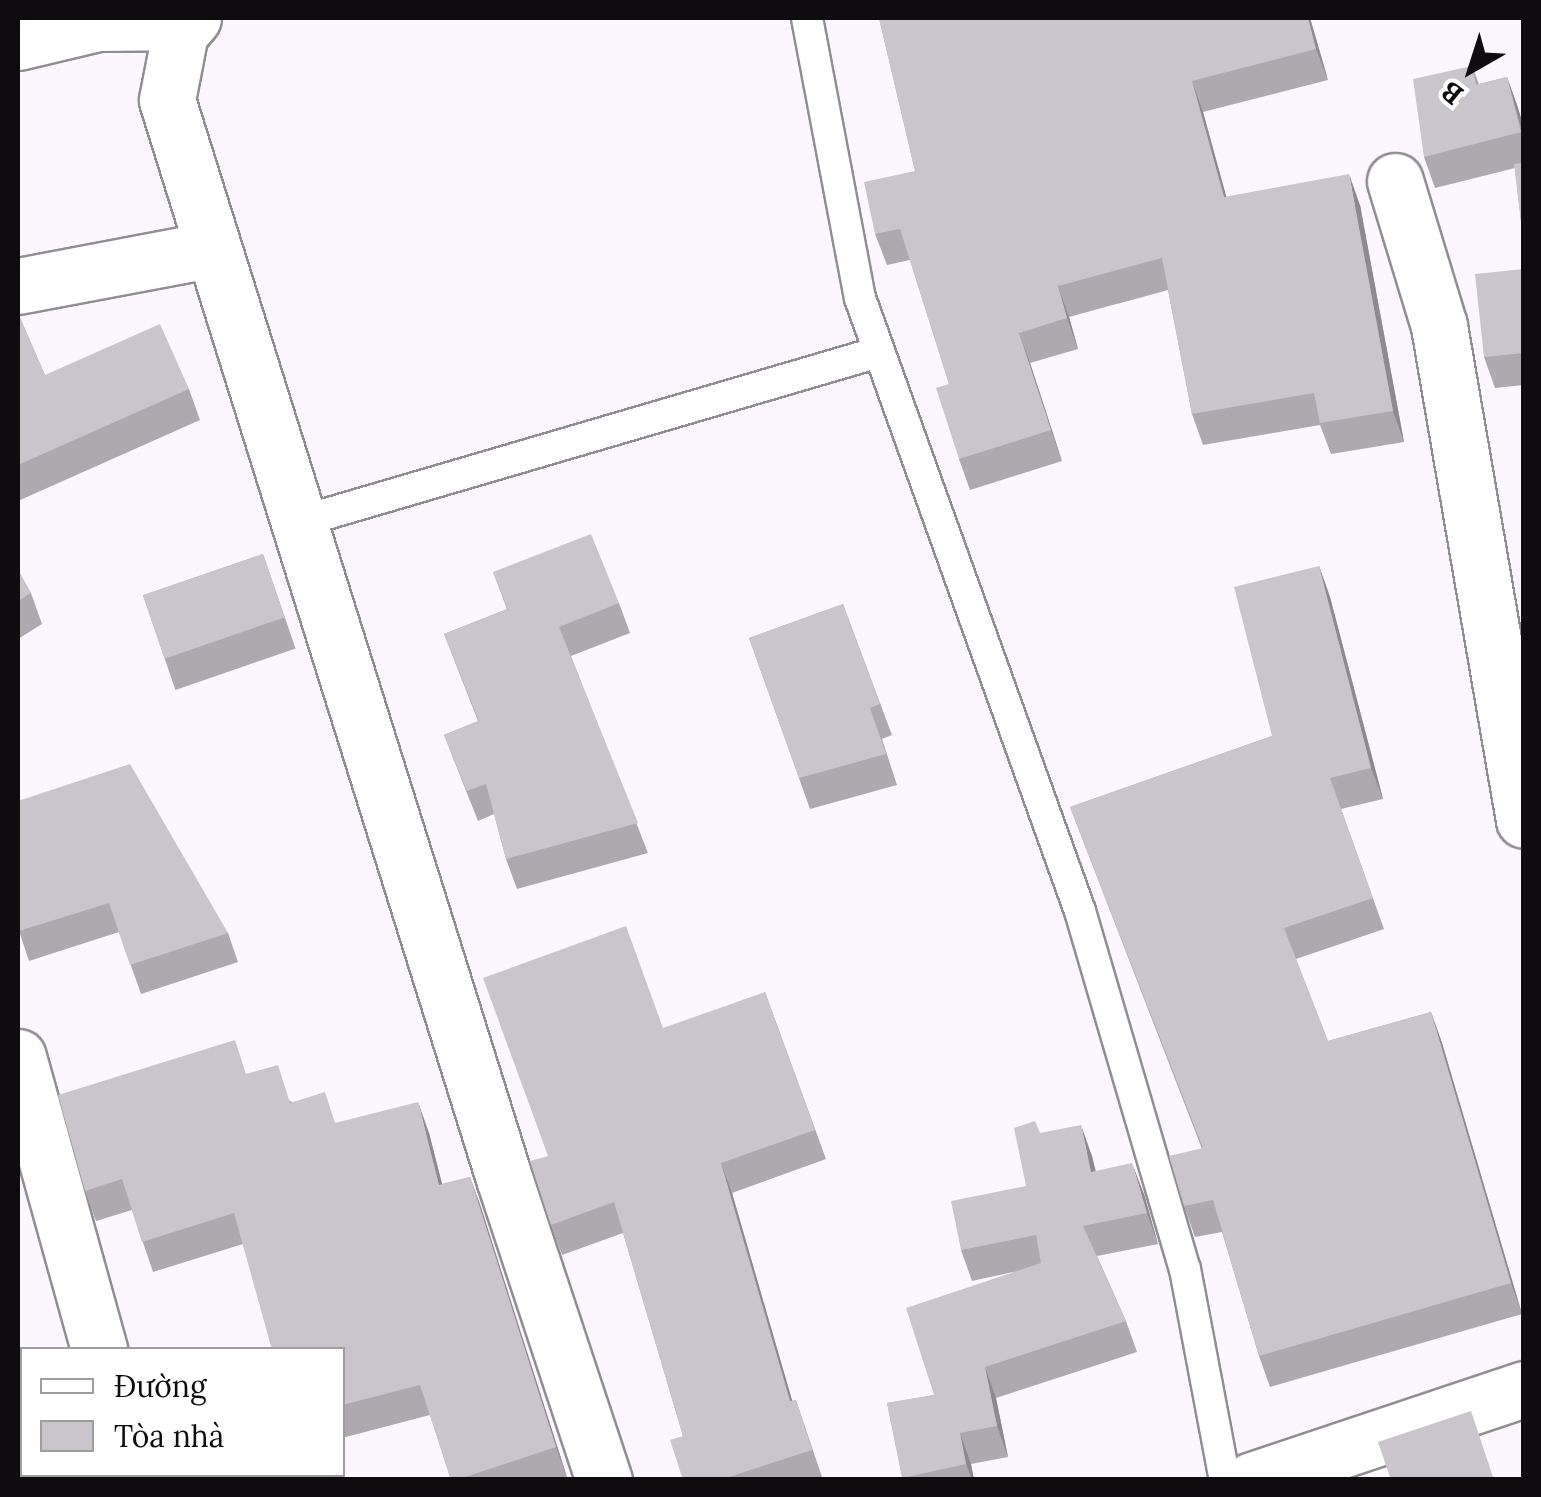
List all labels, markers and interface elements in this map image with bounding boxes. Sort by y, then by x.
north arrow [1421,20,1521,120]
text: B [1434,74,1471,113]
legend [20,1347,345,1477]
text: Đường [114,1367,207,1405]
text: Tòa nhà [114,1417,224,1455]

